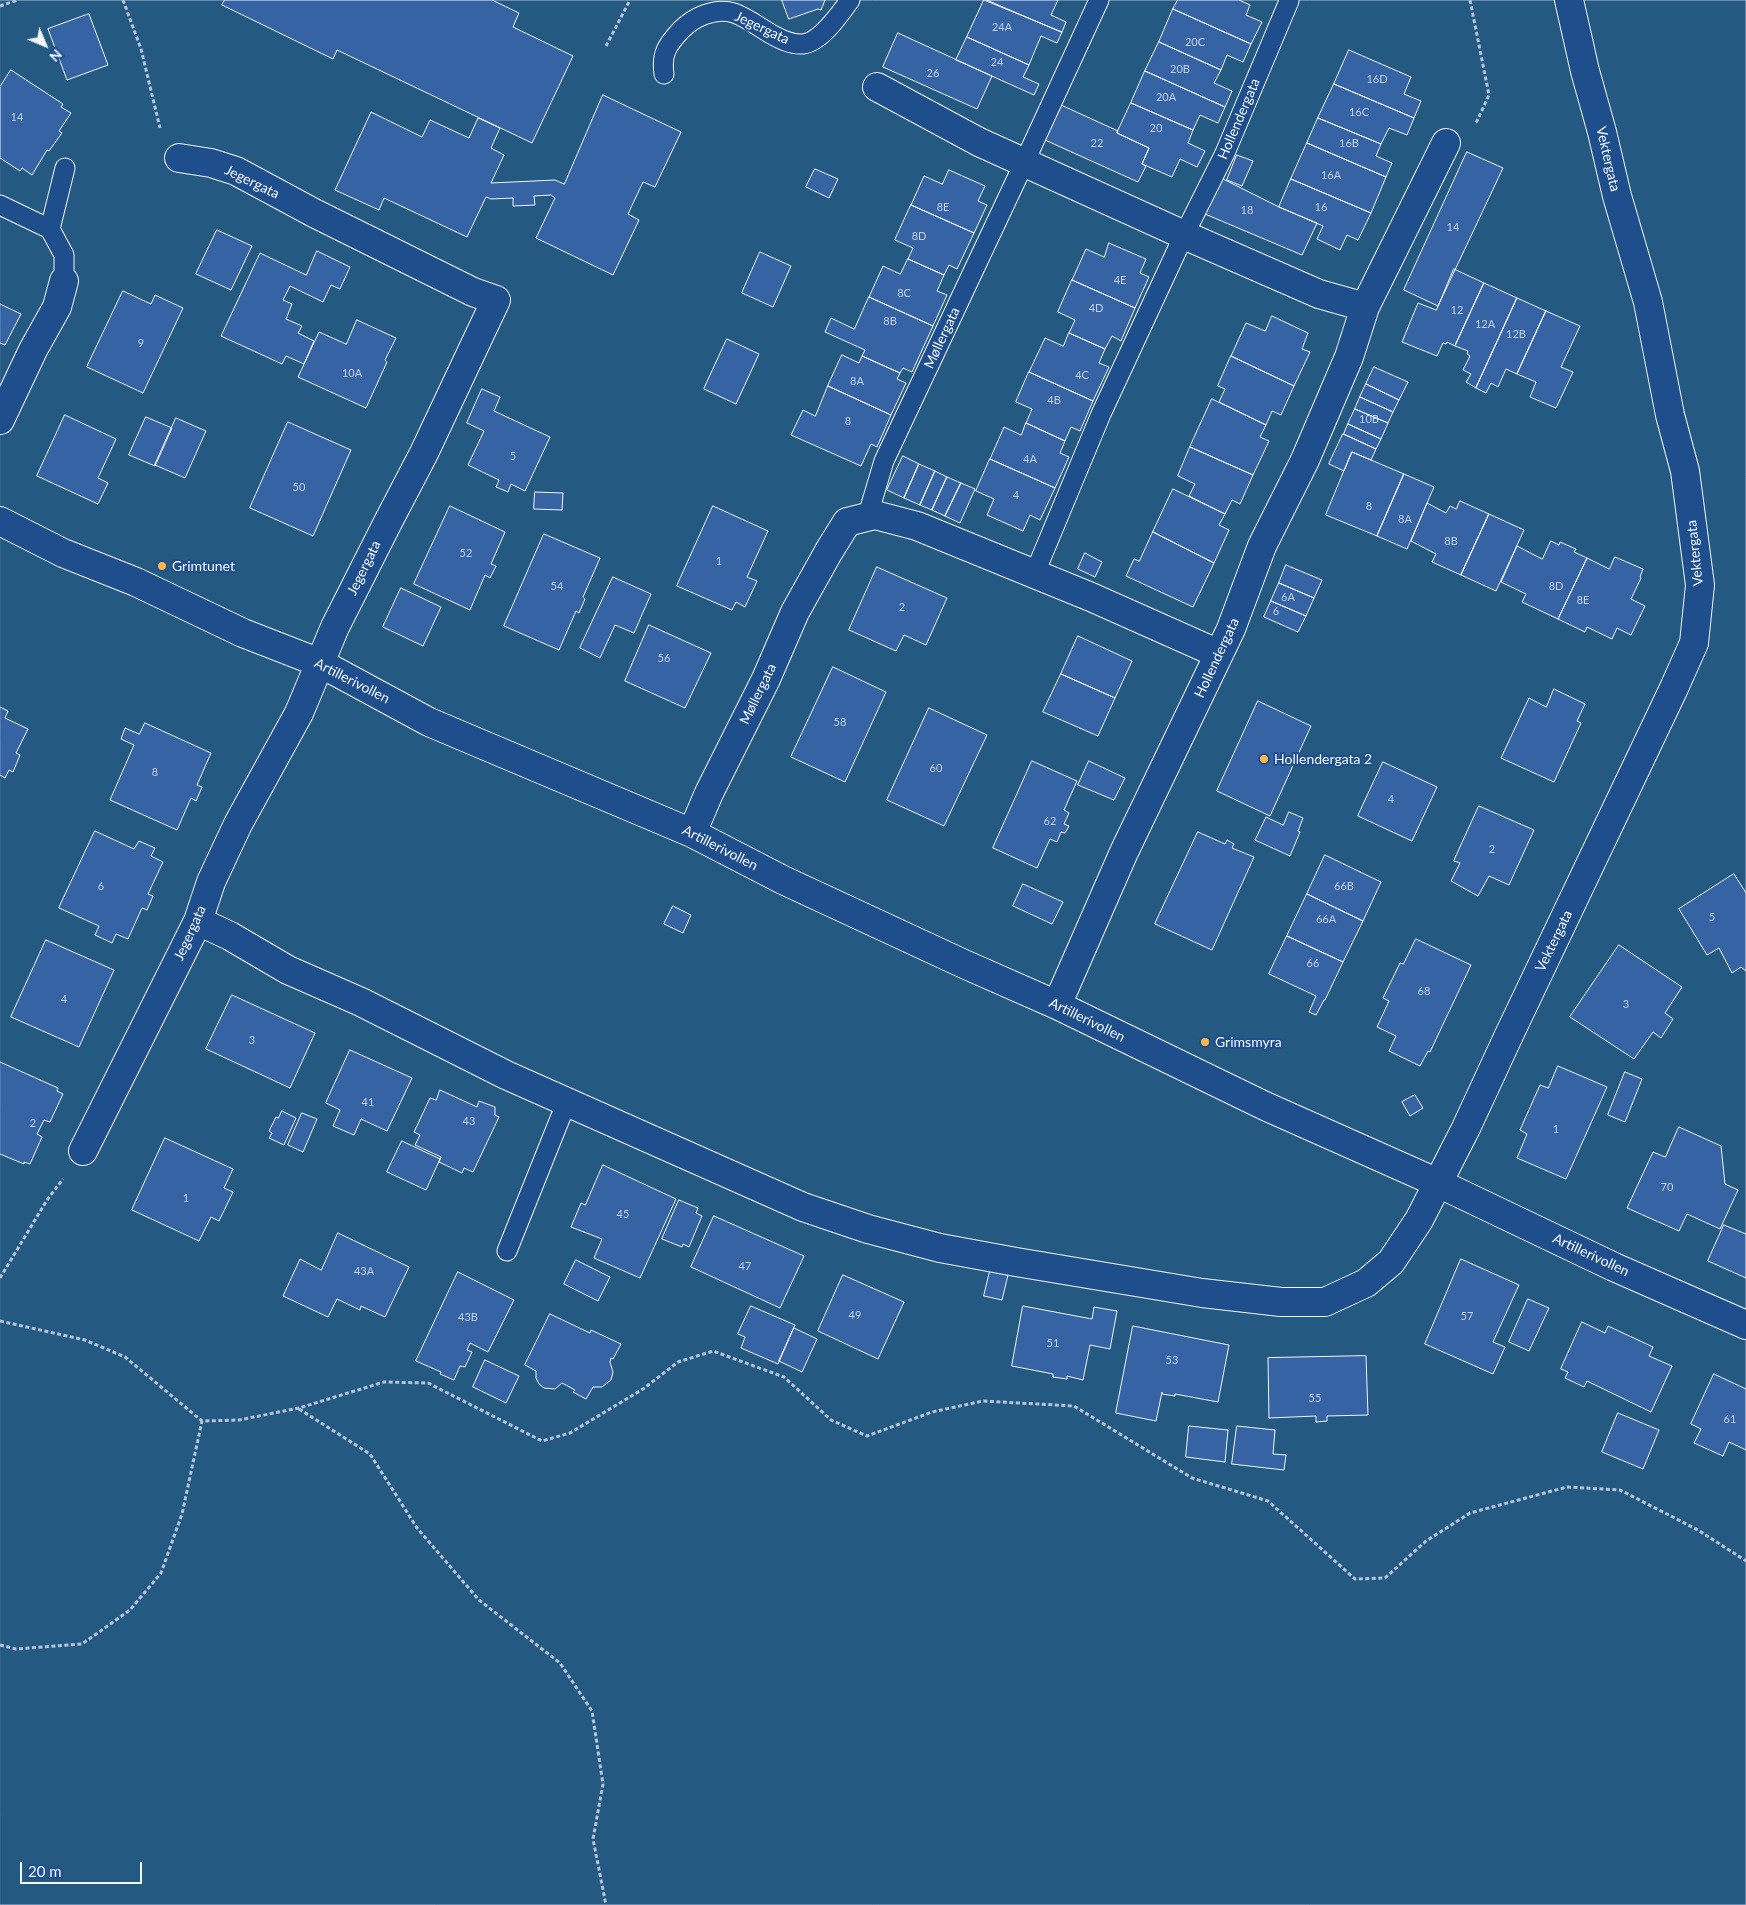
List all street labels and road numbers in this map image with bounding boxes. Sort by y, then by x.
street label: Jegergata [732,8,792,48]
street label: Hollendergata [1214,76,1264,162]
street label: Vektergata [1592,125,1624,193]
street label: Jegergata [222,162,282,202]
street label: Møllergata [920,305,964,371]
street label: Vektergata [1683,519,1707,587]
street label: Jegergata [344,538,384,598]
street label: Hollendergata [1191,615,1243,701]
street label: Artillerivollen [311,655,393,707]
street label: Møllergata [736,661,780,727]
street label: Artillerivollen [679,822,761,874]
street label: Jegergata [170,903,210,963]
street label: Vektergata [1532,907,1576,975]
street label: Artillerivollen [1046,994,1128,1046]
street label: Artillerivollen [1550,1230,1632,1280]

